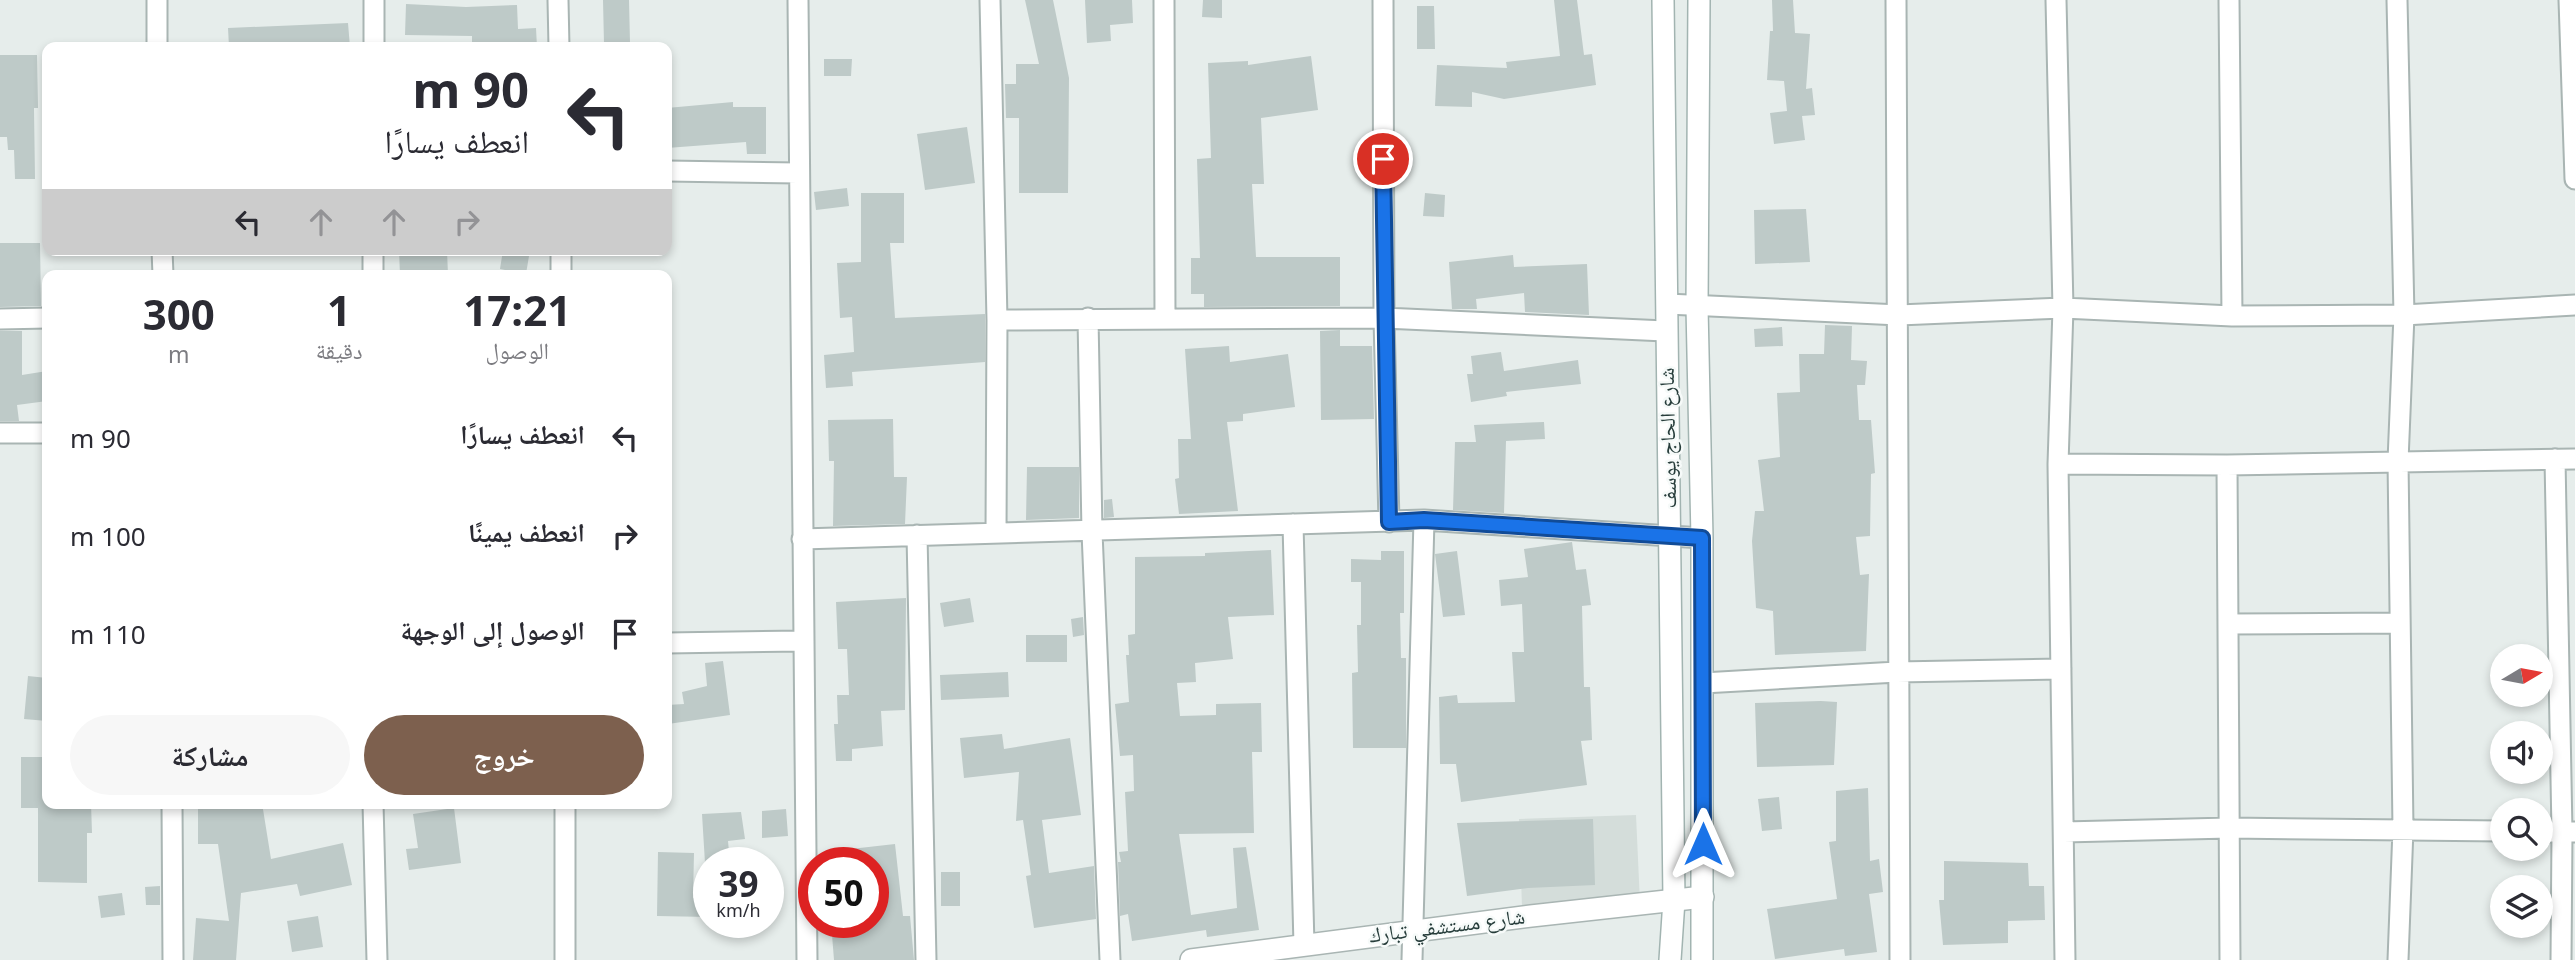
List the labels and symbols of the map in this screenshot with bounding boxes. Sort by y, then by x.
pin [1353,129,1413,189]
street label: شارع الحاج يوسف [1652,367,1682,509]
north arrow [2490,644,2553,707]
position arrow [1666,807,1740,881]
speed limit sign: 50 [798,847,889,938]
street label: شارع مستشفي تبارك [1367,902,1527,952]

